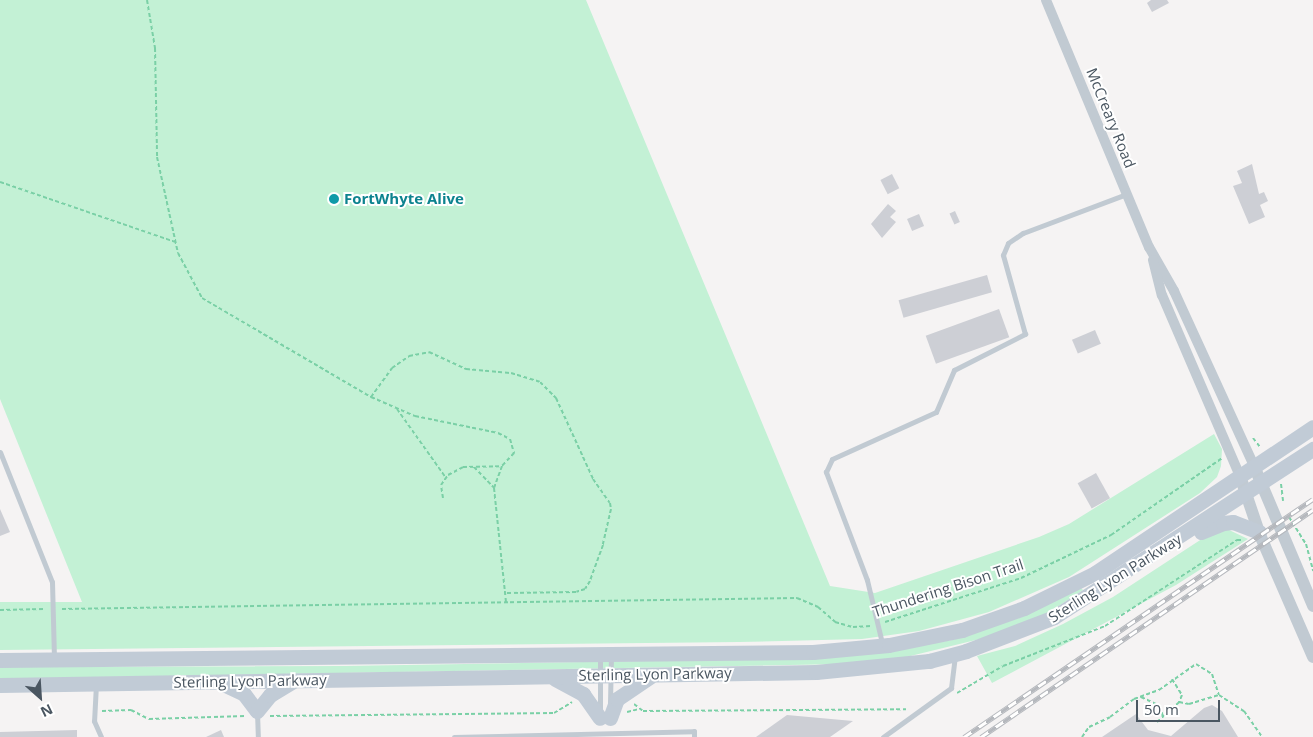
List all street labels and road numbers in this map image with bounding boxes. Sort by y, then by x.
street label: McCreary Road [1083,65,1139,171]
street label: Sterling Lyon Parkway [1045,530,1185,626]
street label: Thundering Bison Trail [870,555,1026,621]
street label: Sterling Lyon Parkway [578,664,732,684]
street label: Sterling Lyon Parkway [173,671,327,691]

